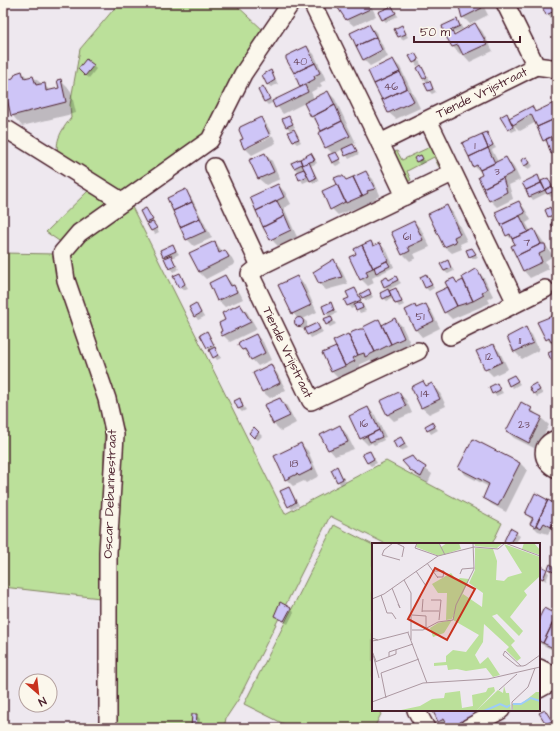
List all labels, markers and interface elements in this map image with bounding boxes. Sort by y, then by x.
scale bar [414,18,520,44]
text: 50 m [420,24,451,41]
house number: 40 [293,54,307,69]
street label: Tiende Vrijstraat [433,62,531,123]
house number: 46 [384,79,398,94]
house number: 1 [474,138,476,153]
house number: 3 [494,164,500,179]
house number: 61 [403,229,412,244]
house number: 7 [524,235,531,250]
street label: Tiende Vrijstraat [258,304,318,402]
house number: 51 [415,309,425,324]
house number: 11 [519,333,522,348]
house number: 12 [485,349,494,364]
house number: 14 [421,386,430,401]
house number: 16 [360,416,368,431]
house number: 23 [518,417,530,432]
street label: Oscar Debunnestraat [99,428,121,559]
house number: 18 [290,456,298,471]
inset map [372,543,540,711]
north arrow [18,673,58,713]
text: N [36,693,49,710]

